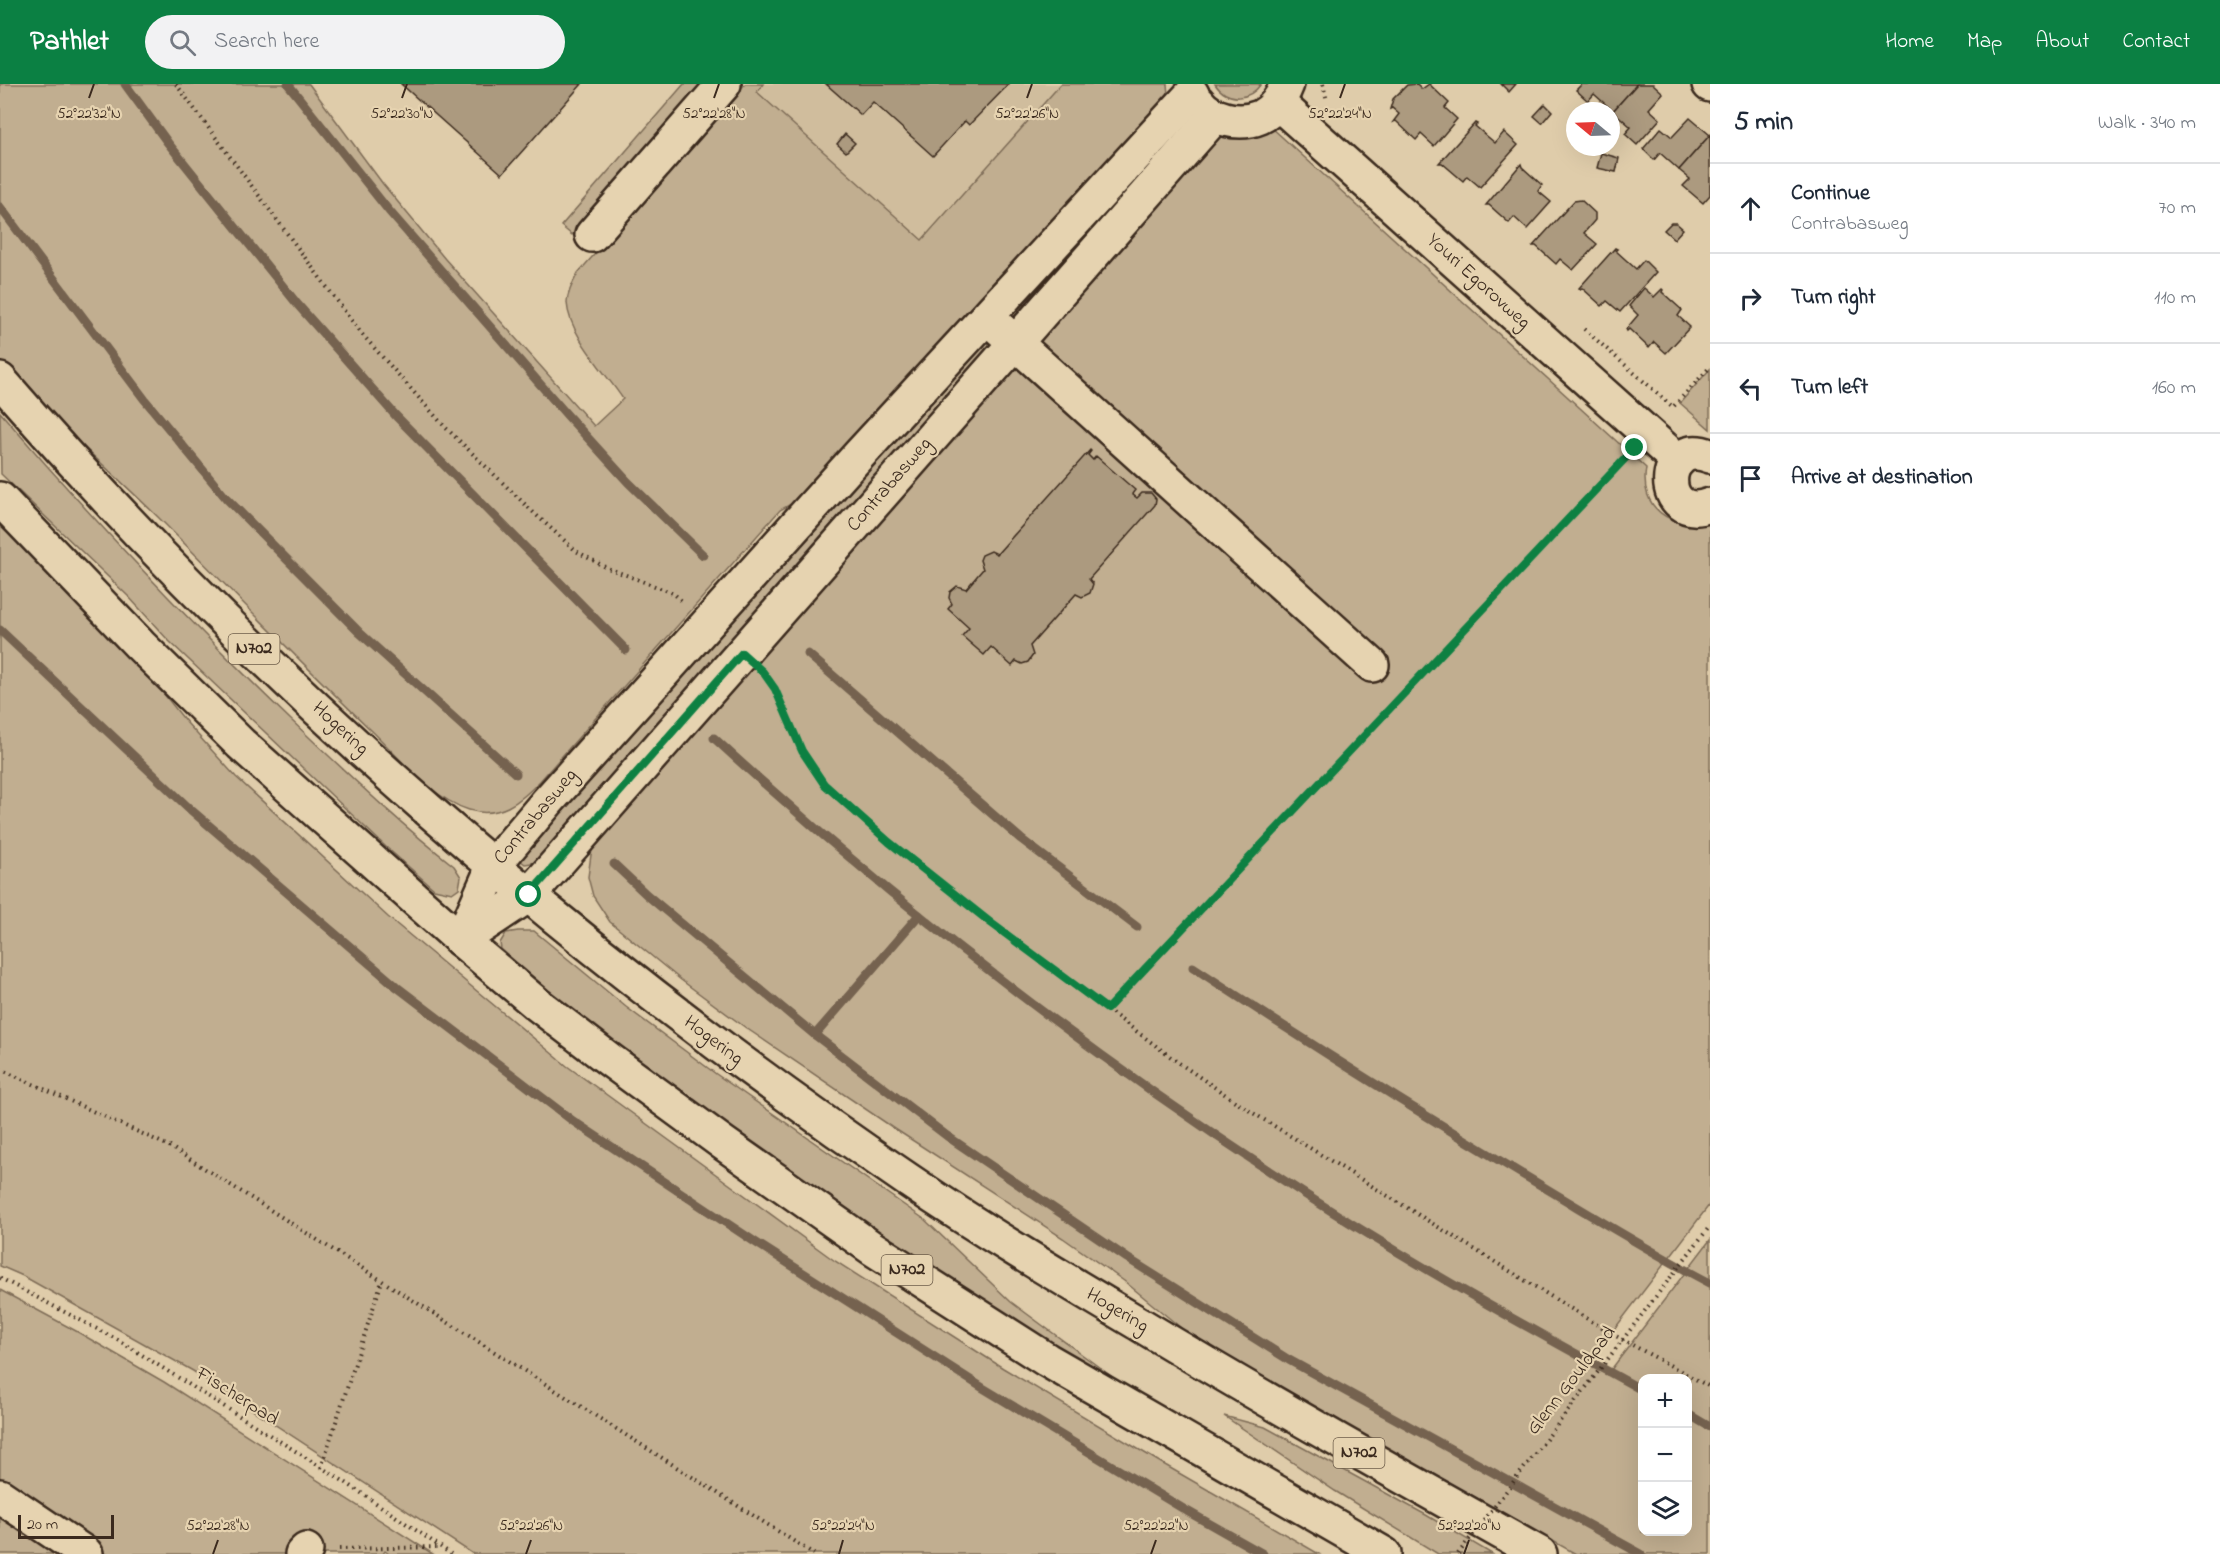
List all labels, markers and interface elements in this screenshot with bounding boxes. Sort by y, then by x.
search box [145,15,565,69]
text: Pathlet [30,22,109,63]
icon: search [166,26,199,59]
text: Search here [214,26,319,58]
text: Home [1885,27,1934,57]
text: Map [1967,27,2002,57]
text: About [2035,27,2089,57]
text: Contact [2122,27,2190,57]
north arrow [1566,102,1620,156]
text: 52°22'32"N [57,103,121,125]
text: 52°22'30"N [371,103,433,125]
text: 52°22'28"N [682,103,746,125]
text: 52°22'26"N [995,103,1059,125]
text: 52°22'24"N [1308,103,1372,125]
text: 5 min [1734,104,1793,142]
text: Walk · 340 m [2098,109,2196,138]
text: Continue [1791,178,1870,210]
icon: ahead [1734,192,1767,225]
text: 70 m [2159,194,2196,223]
text: Contrabasweg [1791,210,1909,239]
street label: Youri Egorovweg [1419,227,1537,338]
icon: right [1734,282,1767,315]
text: Turn right [1791,282,1876,314]
text: 110 m [2154,284,2196,313]
icon: left [1734,372,1767,405]
text: Turn left [1791,372,1868,404]
text: 160 m [2152,374,2196,403]
street label: Contrabasweg [840,431,940,540]
route end [1621,434,1647,460]
icon: arrive [1734,462,1767,495]
text: Arrive at destination [1791,462,1973,494]
road number: N702 [228,634,280,664]
street label: Hogering [304,695,375,764]
street label: Contrabasweg [487,763,586,872]
route start [515,881,541,907]
street label: Hogering [676,1009,749,1074]
road number: N702 [882,1255,932,1285]
street label: Hogering [1080,1281,1154,1342]
street label: Glenn Gouldpad [1520,1320,1624,1442]
street label: Fischerpad [189,1359,284,1434]
map controls [1638,1374,1692,1536]
button: + [1638,1374,1692,1428]
button: − [1638,1428,1692,1482]
road number: N702 [1334,1438,1384,1468]
button: layers [1638,1482,1692,1536]
scale bar [18,1512,114,1540]
text: 20 m [27,1513,58,1537]
text: 52°22'28"N [186,1515,250,1537]
text: 52°22'26"N [499,1515,563,1537]
text: 52°22'24"N [811,1515,875,1537]
text: 52°22'22"N [1123,1515,1189,1537]
text: 52°22'20"N [1437,1515,1501,1537]

